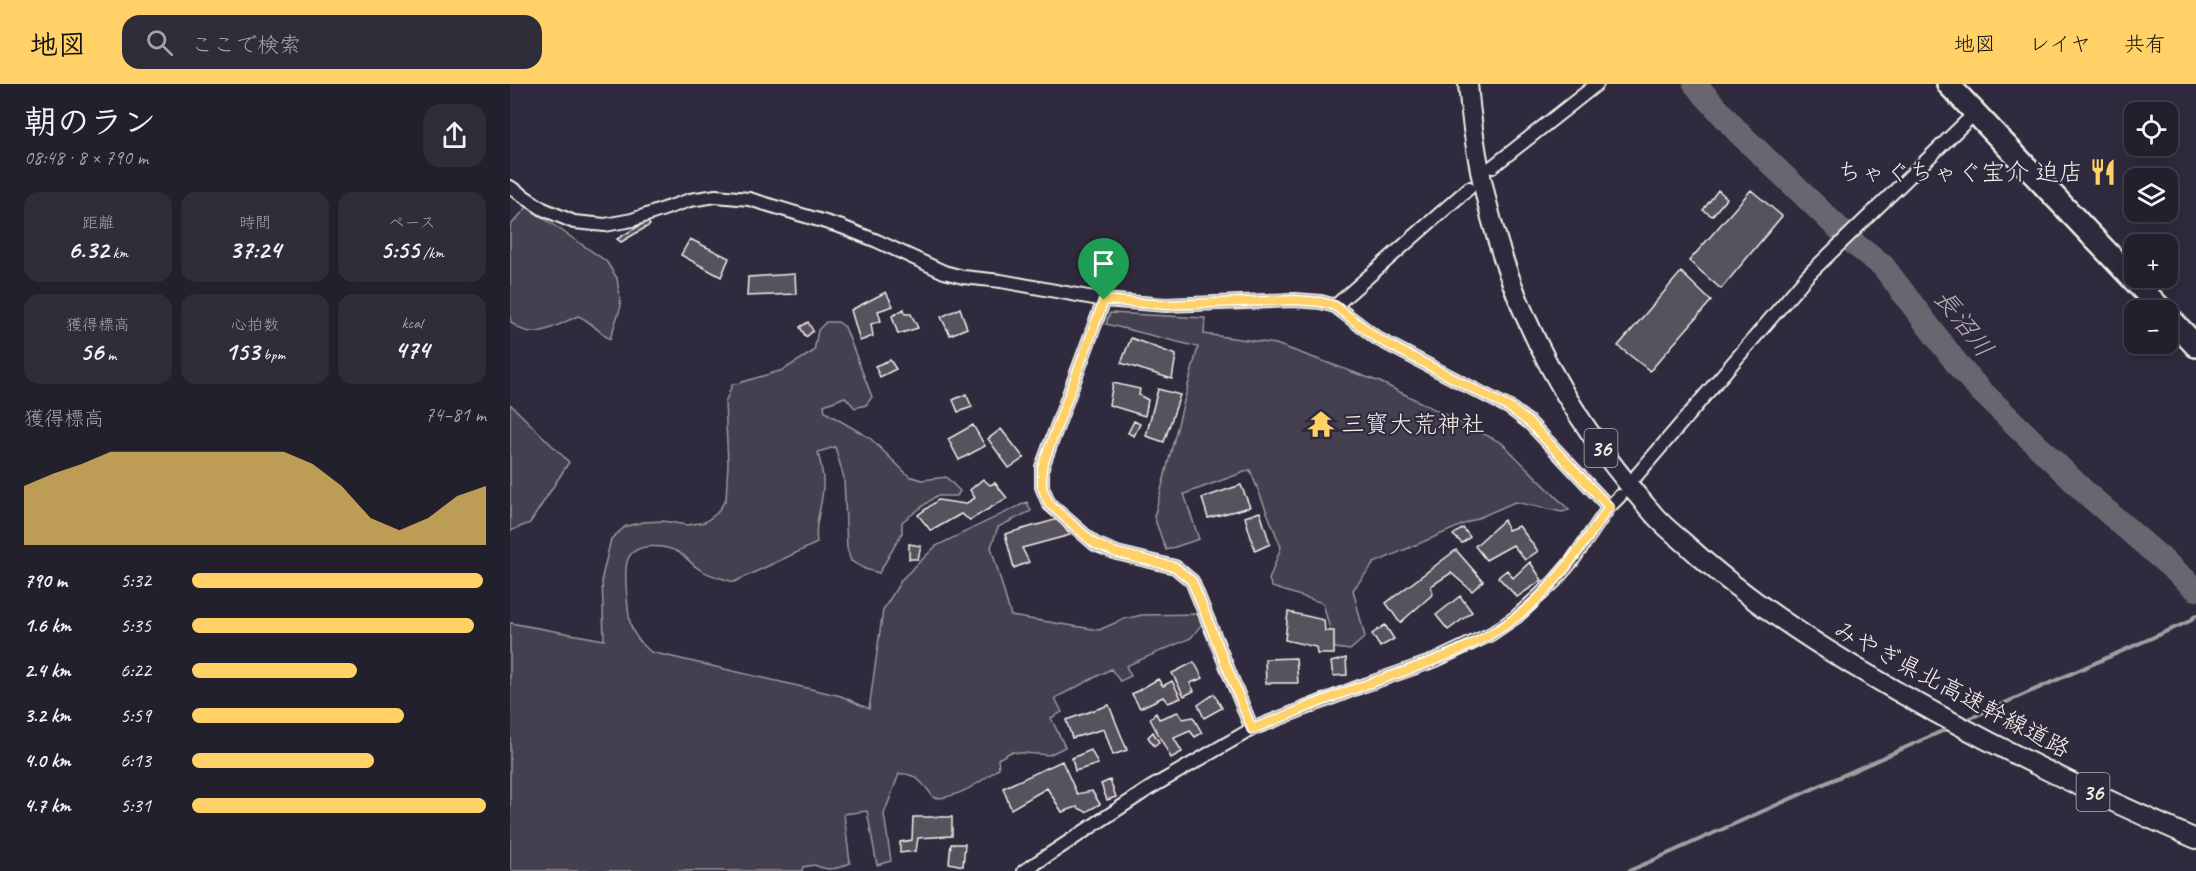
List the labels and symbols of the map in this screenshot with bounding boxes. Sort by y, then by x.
place label: ちゃぐちゃぐ宝介 迫店 [1837,157,2083,187]
restaurant icon: ちゃぐちゃぐ宝介 迫店 [2088,157,2118,187]
pin [1078,238,1129,300]
water label: 長沼川 [1927,282,2001,364]
temple icon: 三寳大荒神社 [1306,409,1336,439]
place label: 三寳大荒神社 [1341,409,1485,439]
road number: 36 [1584,429,1618,467]
street label: みやぎ県北高速幹線道路 [1828,614,2076,764]
road number: 36 [2076,773,2110,811]

